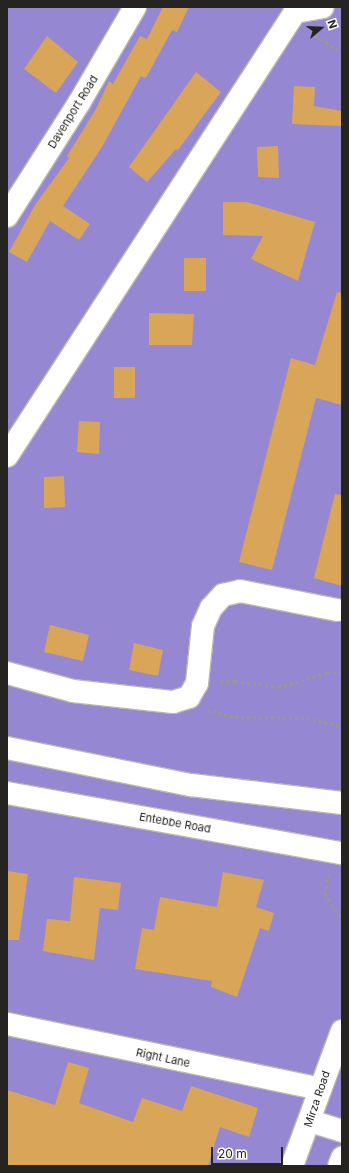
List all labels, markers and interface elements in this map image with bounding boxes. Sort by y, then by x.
north arrow [301,8,341,48]
text: N [324,18,340,30]
street label: Davenport Road [45,73,101,151]
street label: Entebbe Road [138,810,212,836]
street label: Right Lane [135,1046,191,1070]
street label: Mirza Road [301,1069,333,1129]
scale bar [213,1139,285,1165]
text: 20 m [218,1146,247,1161]

